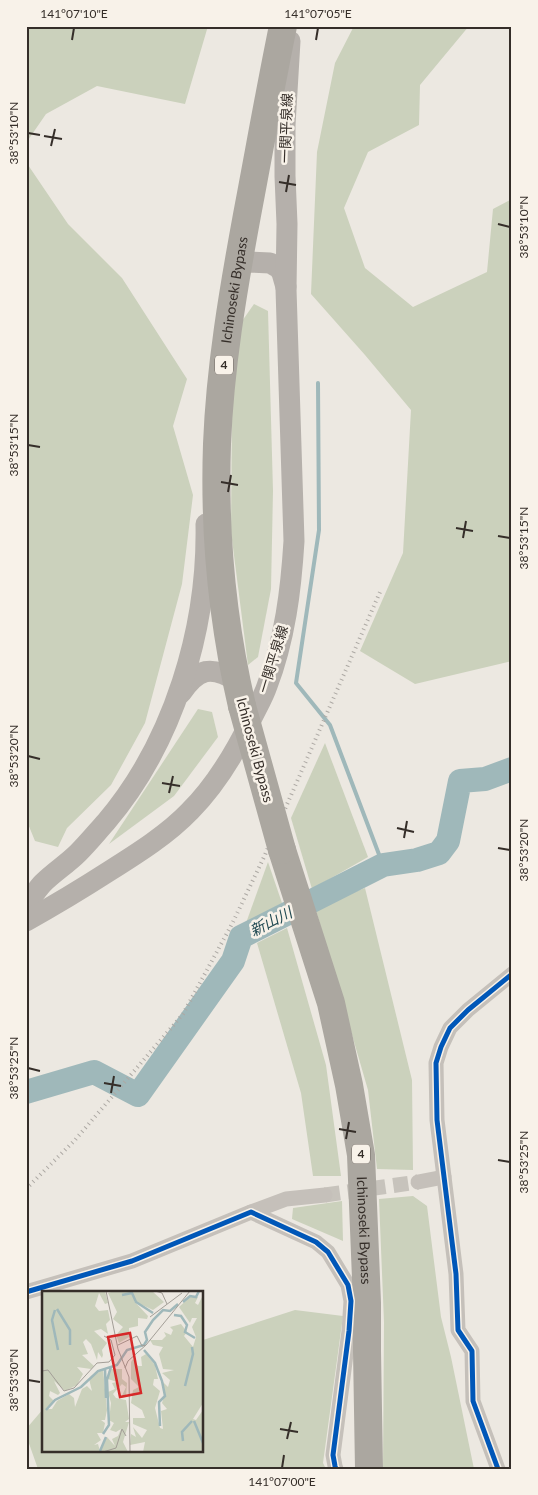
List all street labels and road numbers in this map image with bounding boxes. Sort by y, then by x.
street label: 一関平泉線 [276,93,295,163]
street label: Ichinoseki Bypass [217,235,251,344]
road number: 4 [215,356,233,374]
street label: 一関平泉線 [254,623,291,695]
street label: Ichinoseki Bypass [233,696,278,804]
road number: 4 [352,1144,370,1164]
street label: Ichinoseki Bypass [354,1176,375,1285]

